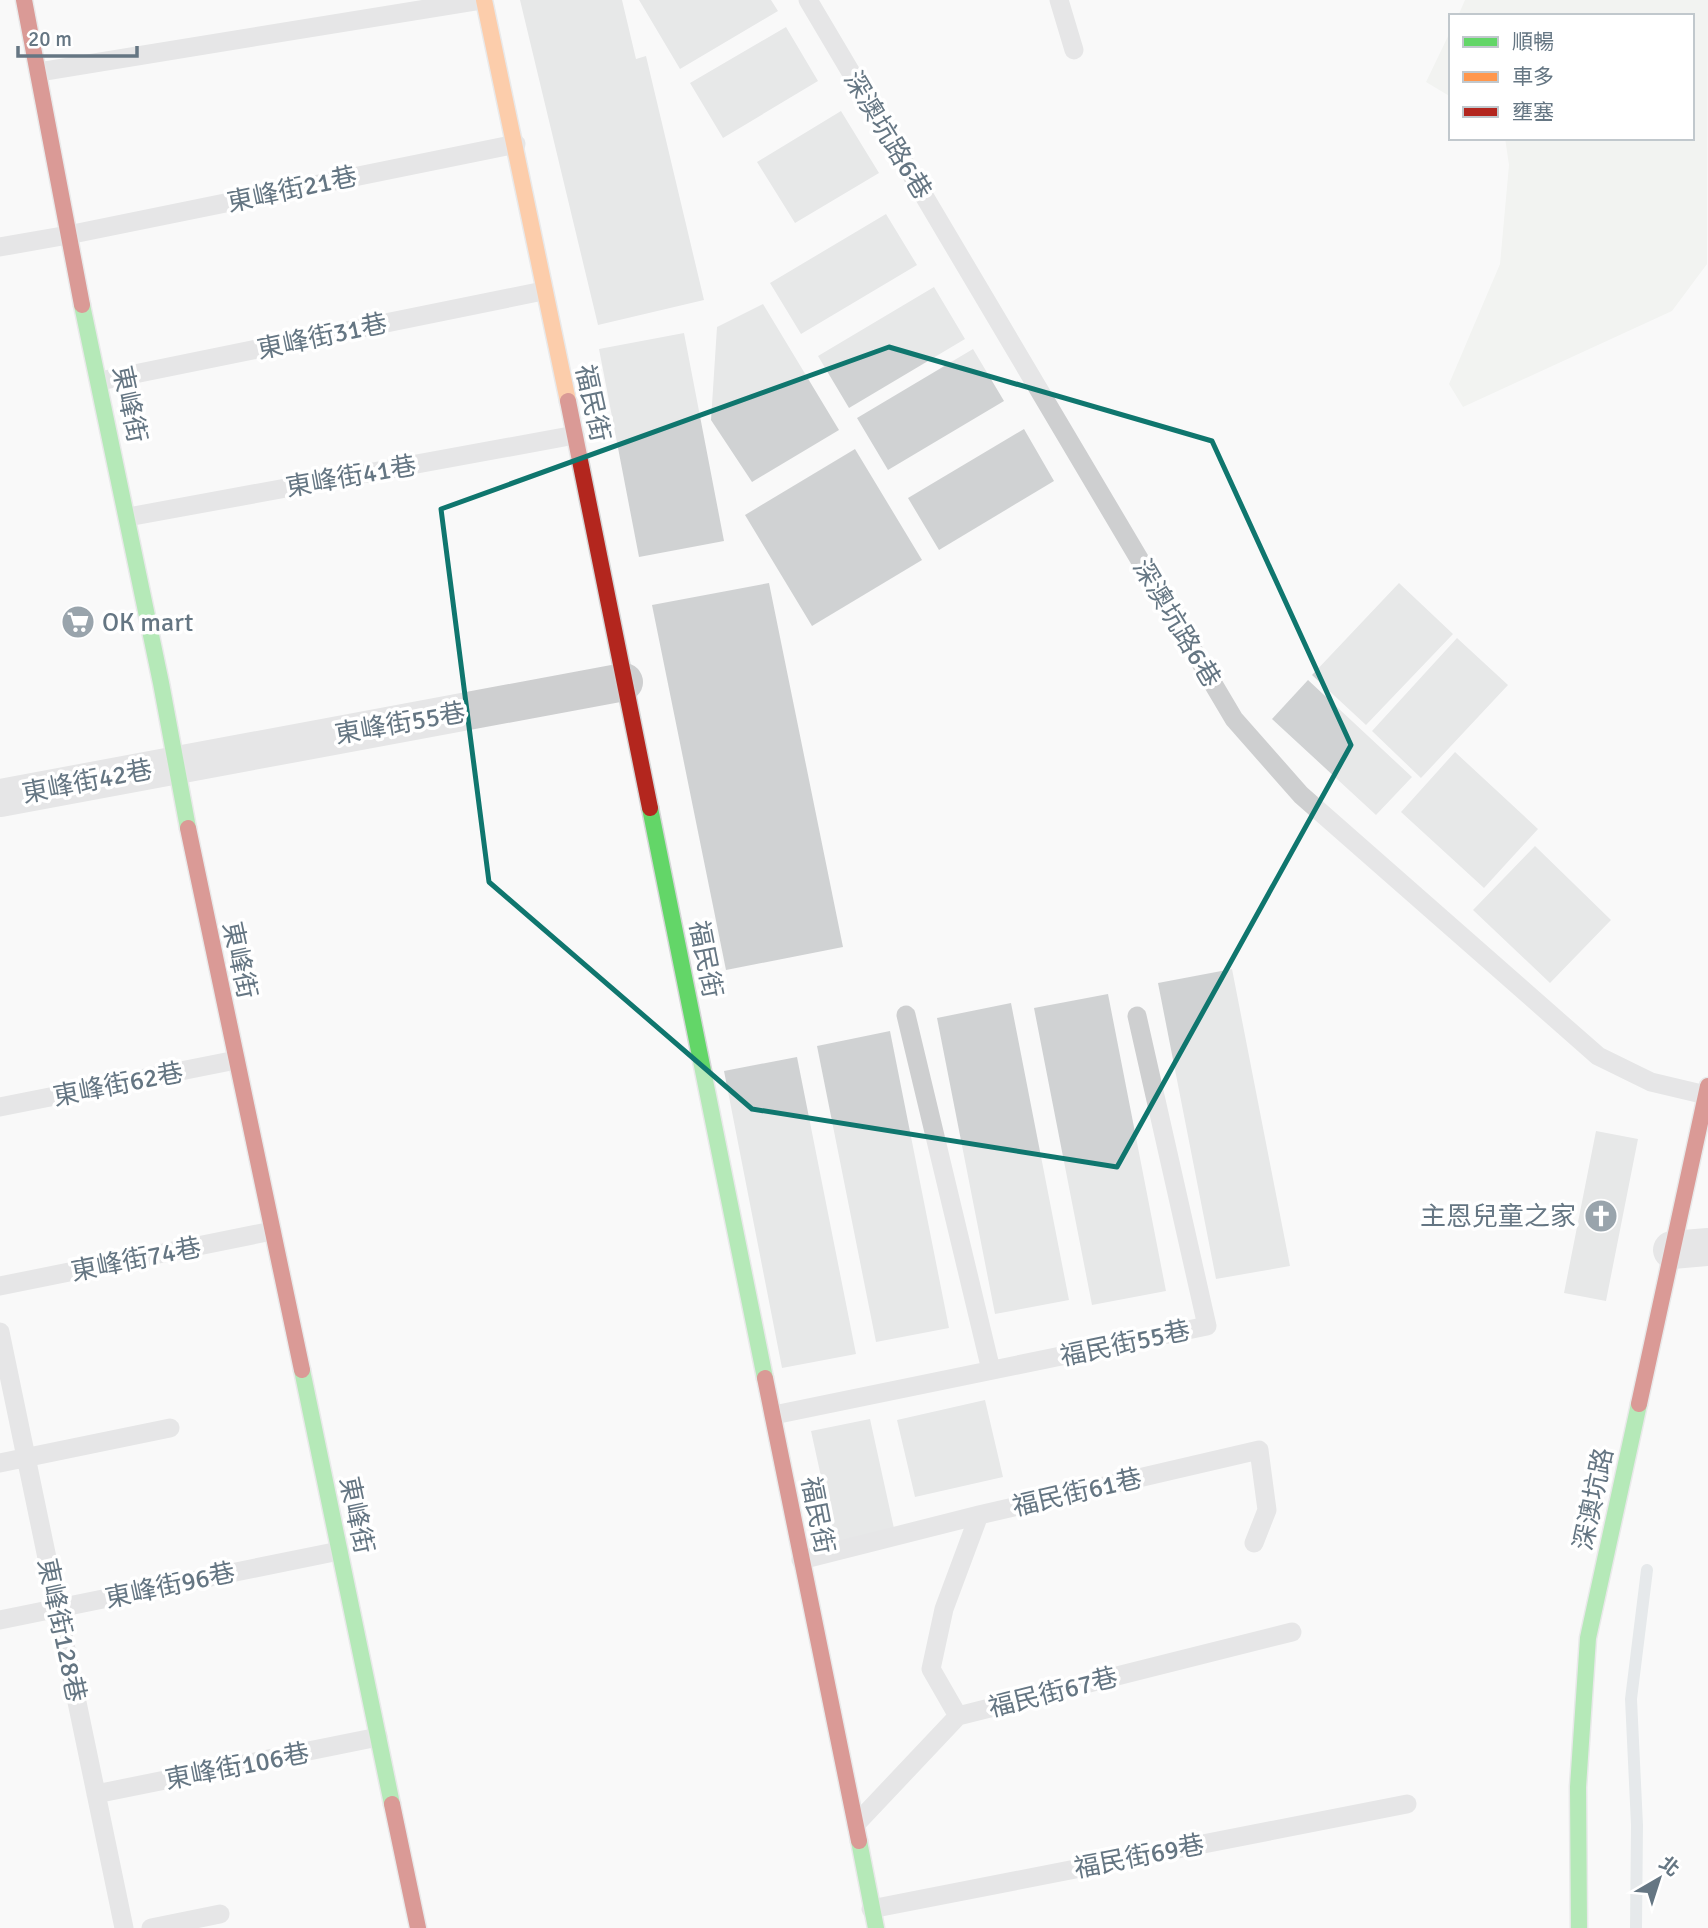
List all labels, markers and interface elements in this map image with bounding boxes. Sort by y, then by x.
scale bar [18,14,136,58]
legend [1449,14,1694,140]
text: 20 m [28,26,72,52]
text: 順暢 [1512,29,1554,55]
text: 車多 [1512,64,1554,90]
street label: 深澳坑路6巷 [836,66,938,205]
text: 壅塞 [1512,99,1554,125]
street label: 東峰街21巷 [224,161,360,219]
street label: 東峰街31巷 [254,308,390,366]
street label: 福民街 [568,362,616,445]
street label: 東峰街 [105,363,153,446]
street label: 東峰街41巷 [283,450,419,504]
street label: 深澳坑路6巷 [1125,554,1227,693]
supermarket icon: OK mart [59,603,97,641]
place label: OK mart [102,607,193,639]
street label: 東峰街55巷 [332,697,468,751]
street label: 東峰街42巷 [19,754,155,810]
street label: 福民街 [682,918,728,1001]
street label: 東峰街 [215,919,263,1002]
street label: 東峰街62巷 [50,1057,186,1113]
church icon: 主恩兒童之家 [1582,1197,1620,1235]
place label: 主恩兒童之家 [1420,1201,1576,1233]
street label: 東峰街74巷 [68,1232,204,1288]
street label: 福民街55巷 [1057,1315,1193,1373]
street label: 深澳坑路 [1568,1445,1620,1553]
street label: 福民街61巷 [1009,1463,1145,1523]
street label: 東峰街 [332,1474,380,1557]
street label: 福民街 [794,1474,840,1557]
street label: 東峰街128巷 [30,1555,92,1705]
street label: 東峰街96巷 [102,1557,238,1615]
street label: 福民街67巷 [985,1661,1121,1724]
street label: 東峰街106巷 [162,1737,312,1797]
street label: 福民街69巷 [1071,1829,1207,1885]
north arrow [1624,1844,1694,1914]
text: 北 [1654,1851,1684,1882]

